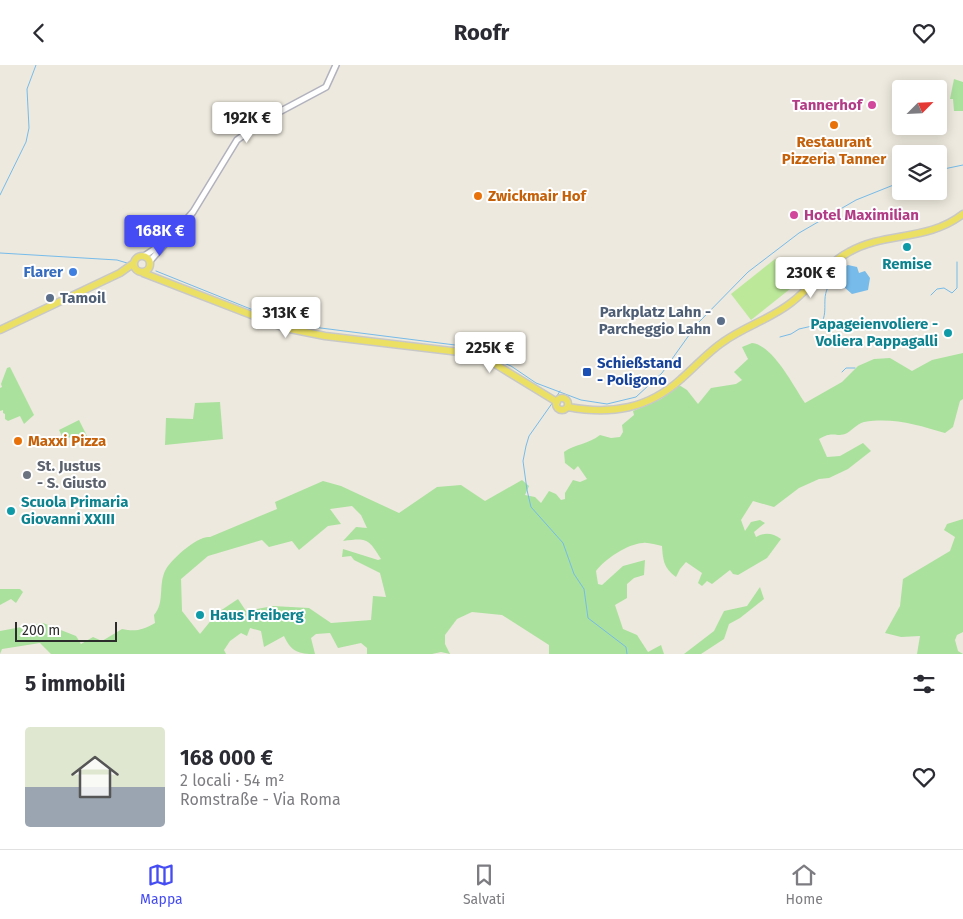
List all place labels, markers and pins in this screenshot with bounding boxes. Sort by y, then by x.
place label: Tannerhof [792,96,864,114]
marker: Tannerhof [866,99,878,111]
pin: 192K € [206,101,288,144]
marker: Restaurant Pizzeria Tanner [828,119,840,131]
place label: Restaurant Pizzeria Tanner [782,133,887,168]
place label: Zwickmair Hof [488,187,587,205]
marker: Zwickmair Hof [472,190,484,202]
place label: Hotel Maximilian [804,206,919,224]
marker: Hotel Maximilian [788,209,800,221]
pin: 168K € [119,215,201,257]
marker: Remise [901,241,913,253]
place label: Remise [882,255,932,273]
pin: 230K € [770,257,852,299]
place label: Flarer [23,263,64,281]
marker: Flarer [67,266,79,278]
place label: Tamoil [60,289,106,307]
marker: Tamoil [44,292,56,304]
pin: 313K € [245,297,327,339]
place label: Parkplatz Lahn - Parcheggio Lahn [599,303,711,338]
marker: Parkplatz Lahn - Parcheggio Lahn [715,315,727,327]
place label: Papageienvoliere - Voliera Pappagalli [811,315,938,350]
marker: Papageienvoliere - Voliera Pappagalli [942,327,954,339]
pin: 225K € [449,331,531,374]
place label: Schießstand - Poligono [597,354,682,389]
marker: Schießstand - Poligono [581,366,593,378]
place label: Maxxi Pizza [28,432,106,450]
marker: Maxxi Pizza [12,435,24,447]
place label: St. Justus - S. Giusto [37,457,107,492]
marker: St. Justus - S. Giusto [21,469,33,481]
place label: Scuola Primaria Giovanni XXIII [21,493,128,528]
marker: Scuola Primaria Giovanni XXIII [5,505,17,517]
place label: Haus Freiberg [210,606,305,624]
marker: Haus Freiberg [194,609,206,621]

